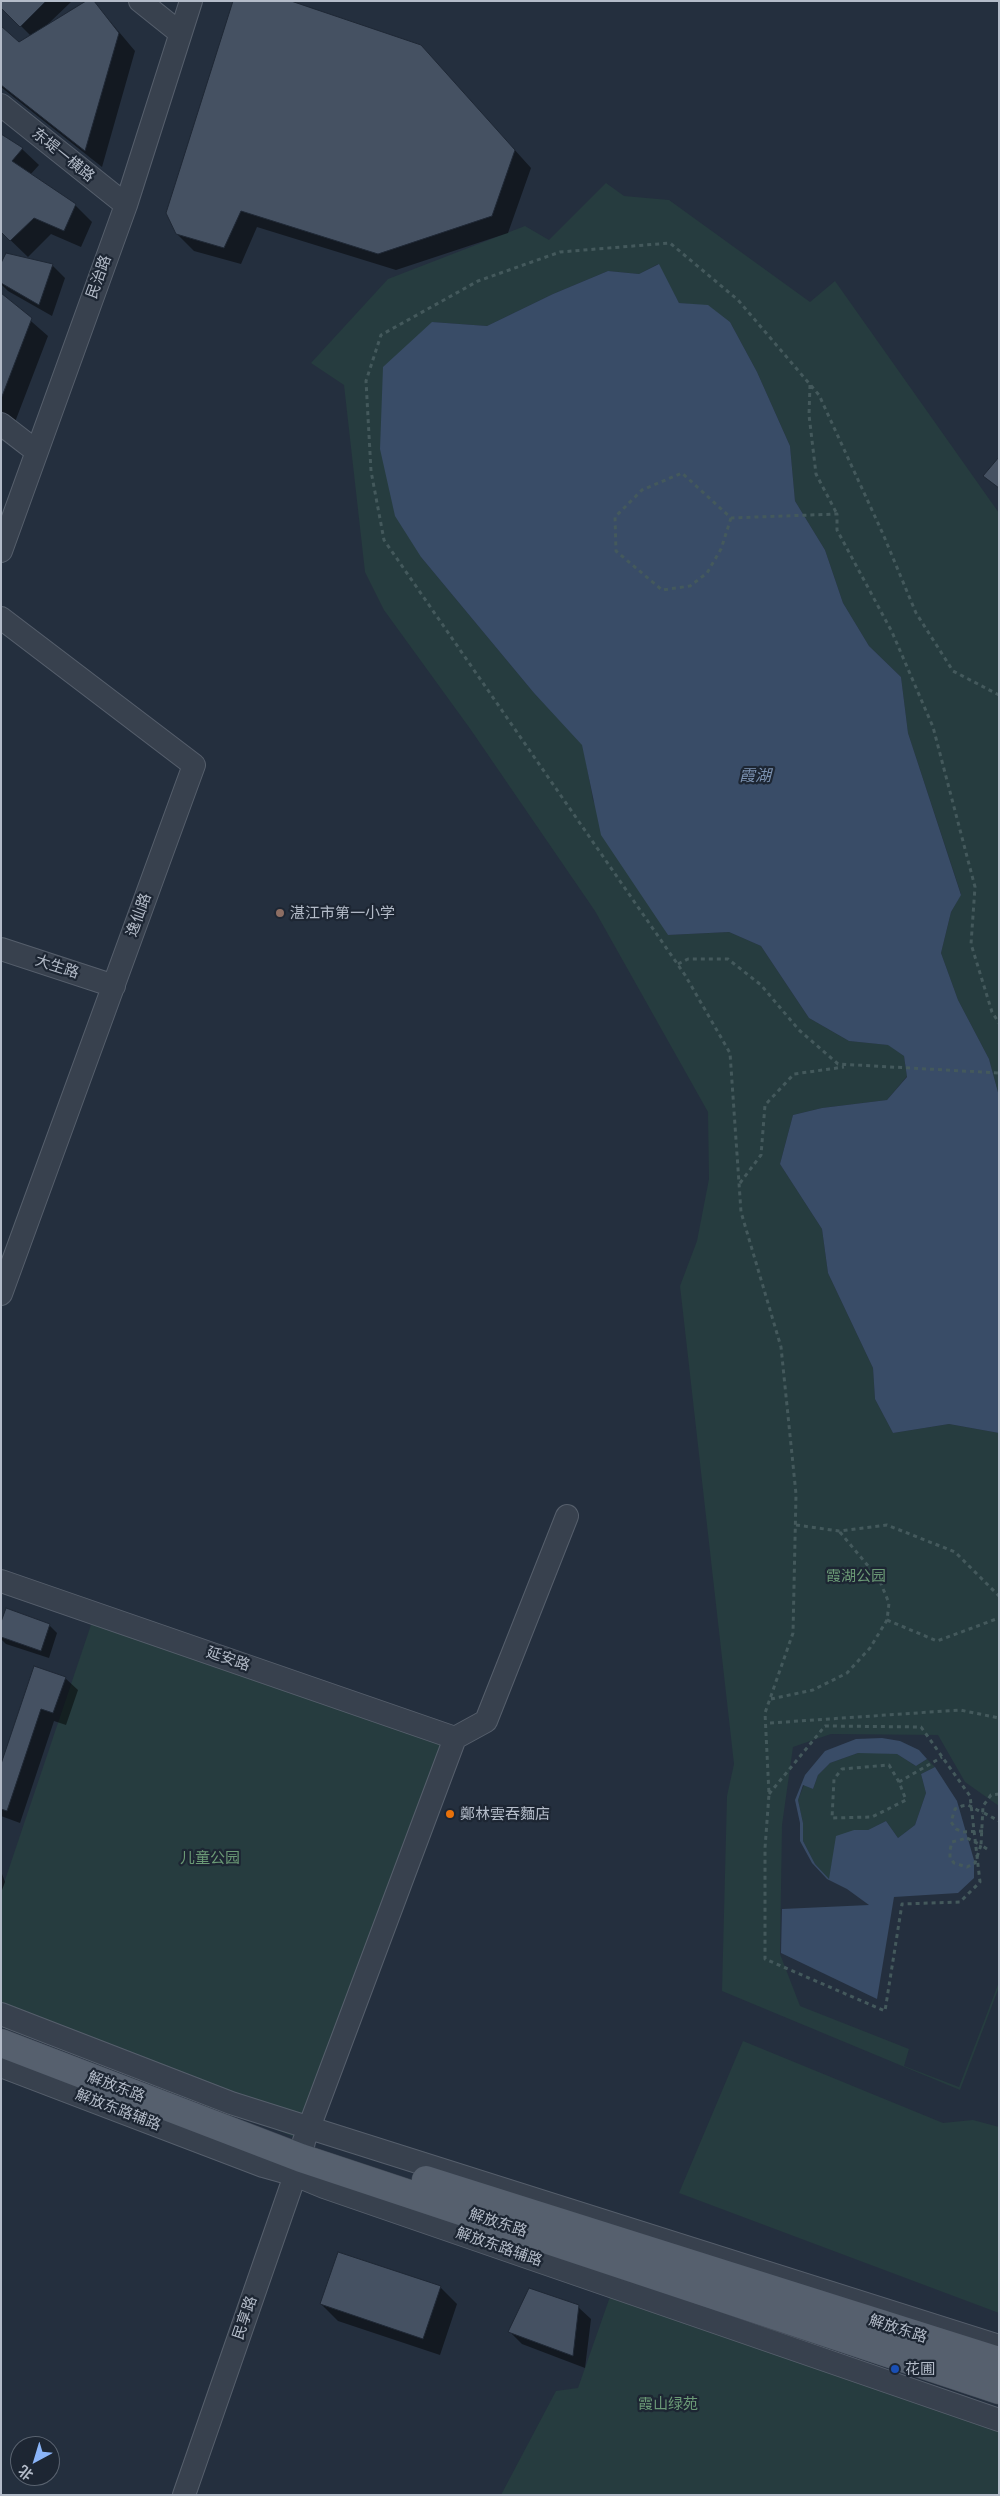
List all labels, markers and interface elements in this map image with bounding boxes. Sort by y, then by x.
street label: 东堤一横路 [28,124,98,186]
street label: 民治路 [83,253,115,301]
water label: 霞湖 [739,766,771,786]
street label: 逸仙路 [123,891,155,939]
place label: 湛江市第一小学 [290,904,395,922]
marker: 湛江市第一小学 [274,907,286,919]
street label: 大生路 [33,951,81,983]
park label: 霞湖公园 [826,1567,886,1585]
street label: 延安路 [204,1643,252,1675]
place label: 鄭林雲吞麵店 [460,1805,550,1823]
marker: 鄭林雲吞麵店 [444,1808,456,1820]
park label: 儿童公园 [180,1849,240,1867]
street label: 解放东路 [85,2068,147,2106]
street label: 解放东路辅路 [73,2085,163,2135]
street label: 解放东路 [467,2205,529,2241]
street label: 解放东路辅路 [454,2224,544,2270]
street label: 民享路 [229,2294,261,2342]
street label: 解放东路 [867,2311,929,2347]
place label: 花圃 [905,2360,935,2378]
marker: 花圃 [889,2363,901,2375]
park label: 霞山绿苑 [638,2395,698,2413]
north arrow [10,2436,60,2486]
text: 北 [16,2462,36,2482]

